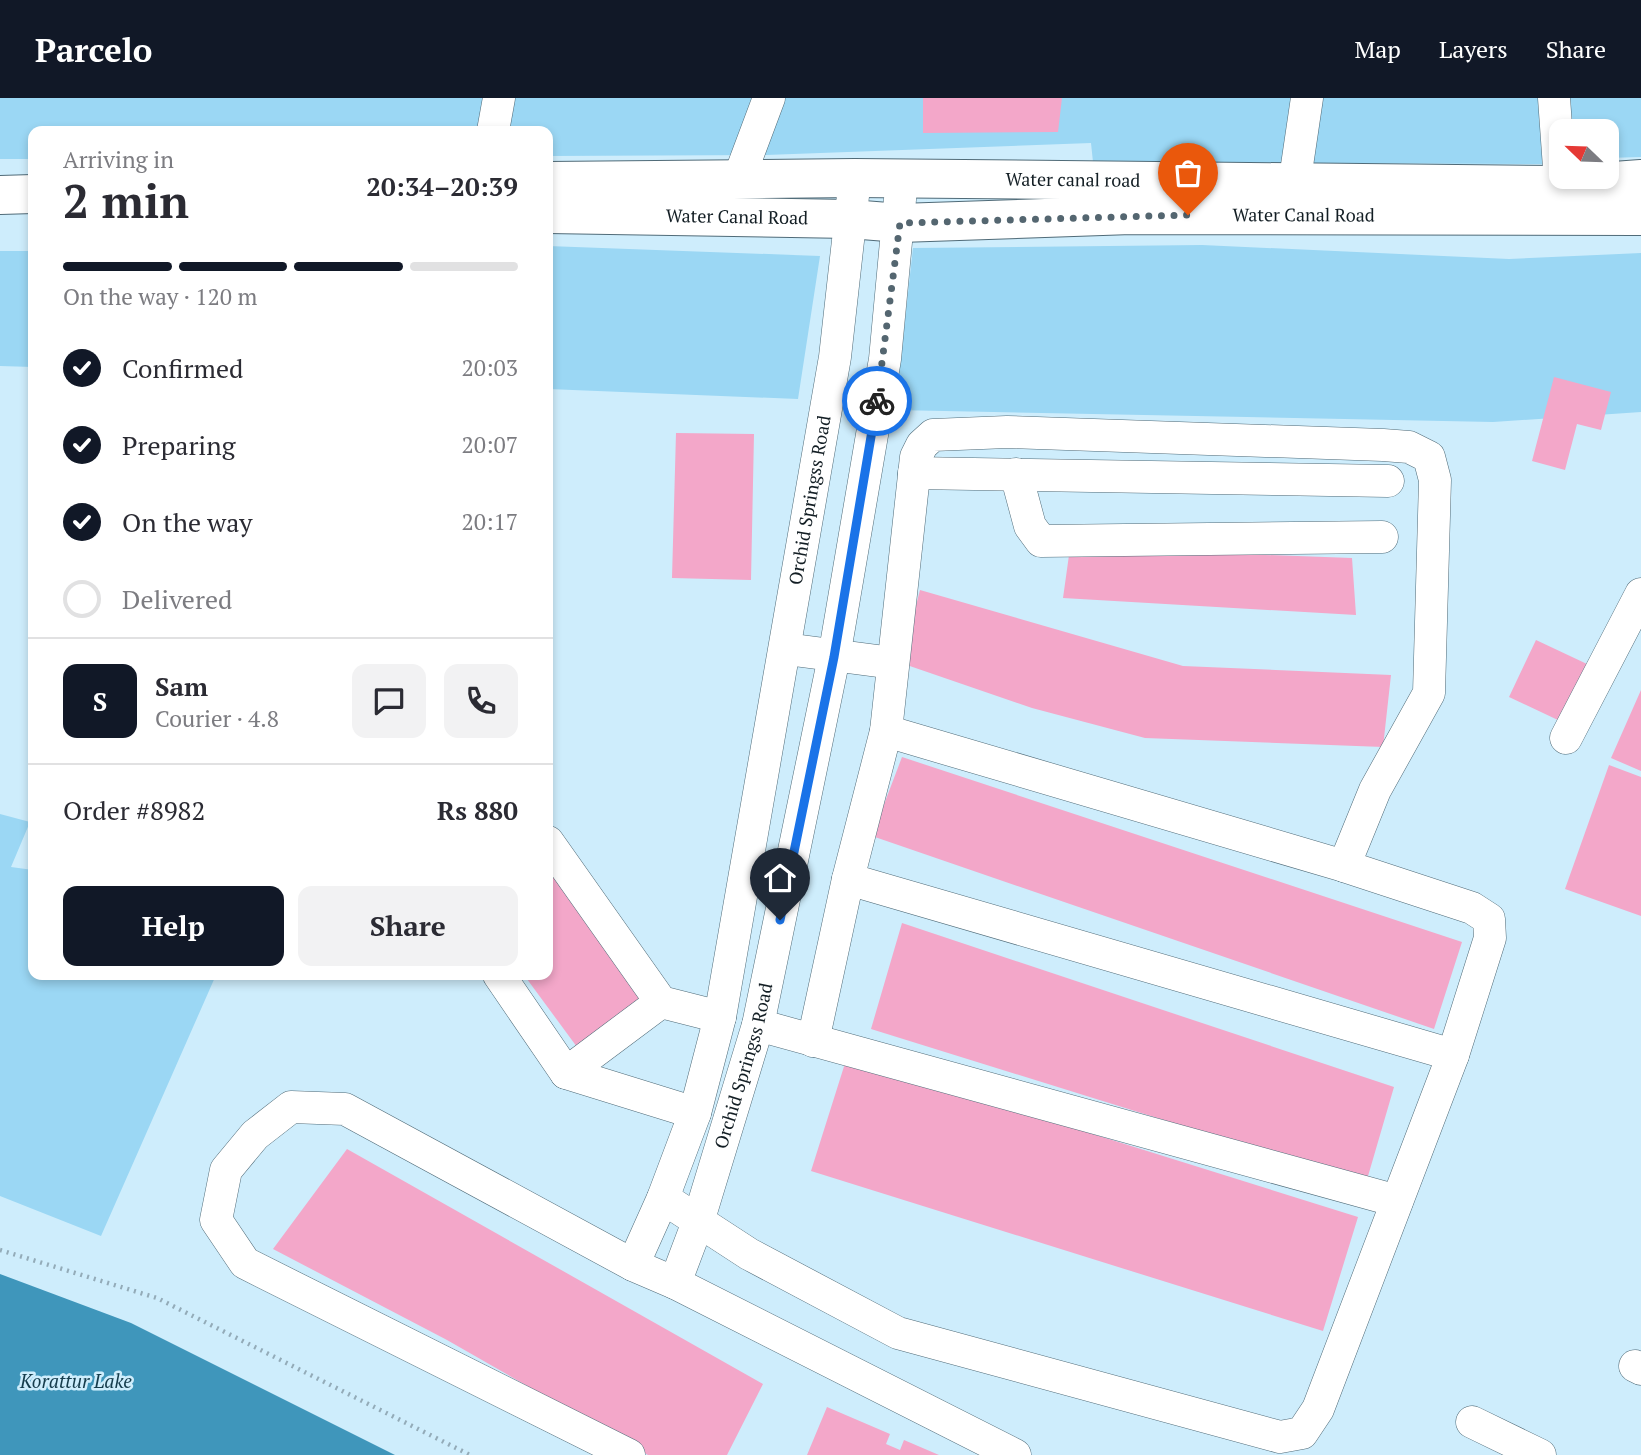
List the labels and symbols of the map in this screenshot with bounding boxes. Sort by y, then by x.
north arrow [1549,119,1619,189]
pin [1158,143,1218,215]
street label: Water canal road [1005,166,1141,192]
street label: Water Canal Road [1233,202,1375,226]
street label: Water Canal Road [666,203,808,229]
courier [842,366,912,436]
street label: Orchid Springss Road [783,413,836,587]
pin [750,848,810,920]
street label: Orchid Springss Road [708,981,777,1152]
water label: Korattur Lake [19,1368,132,1393]

